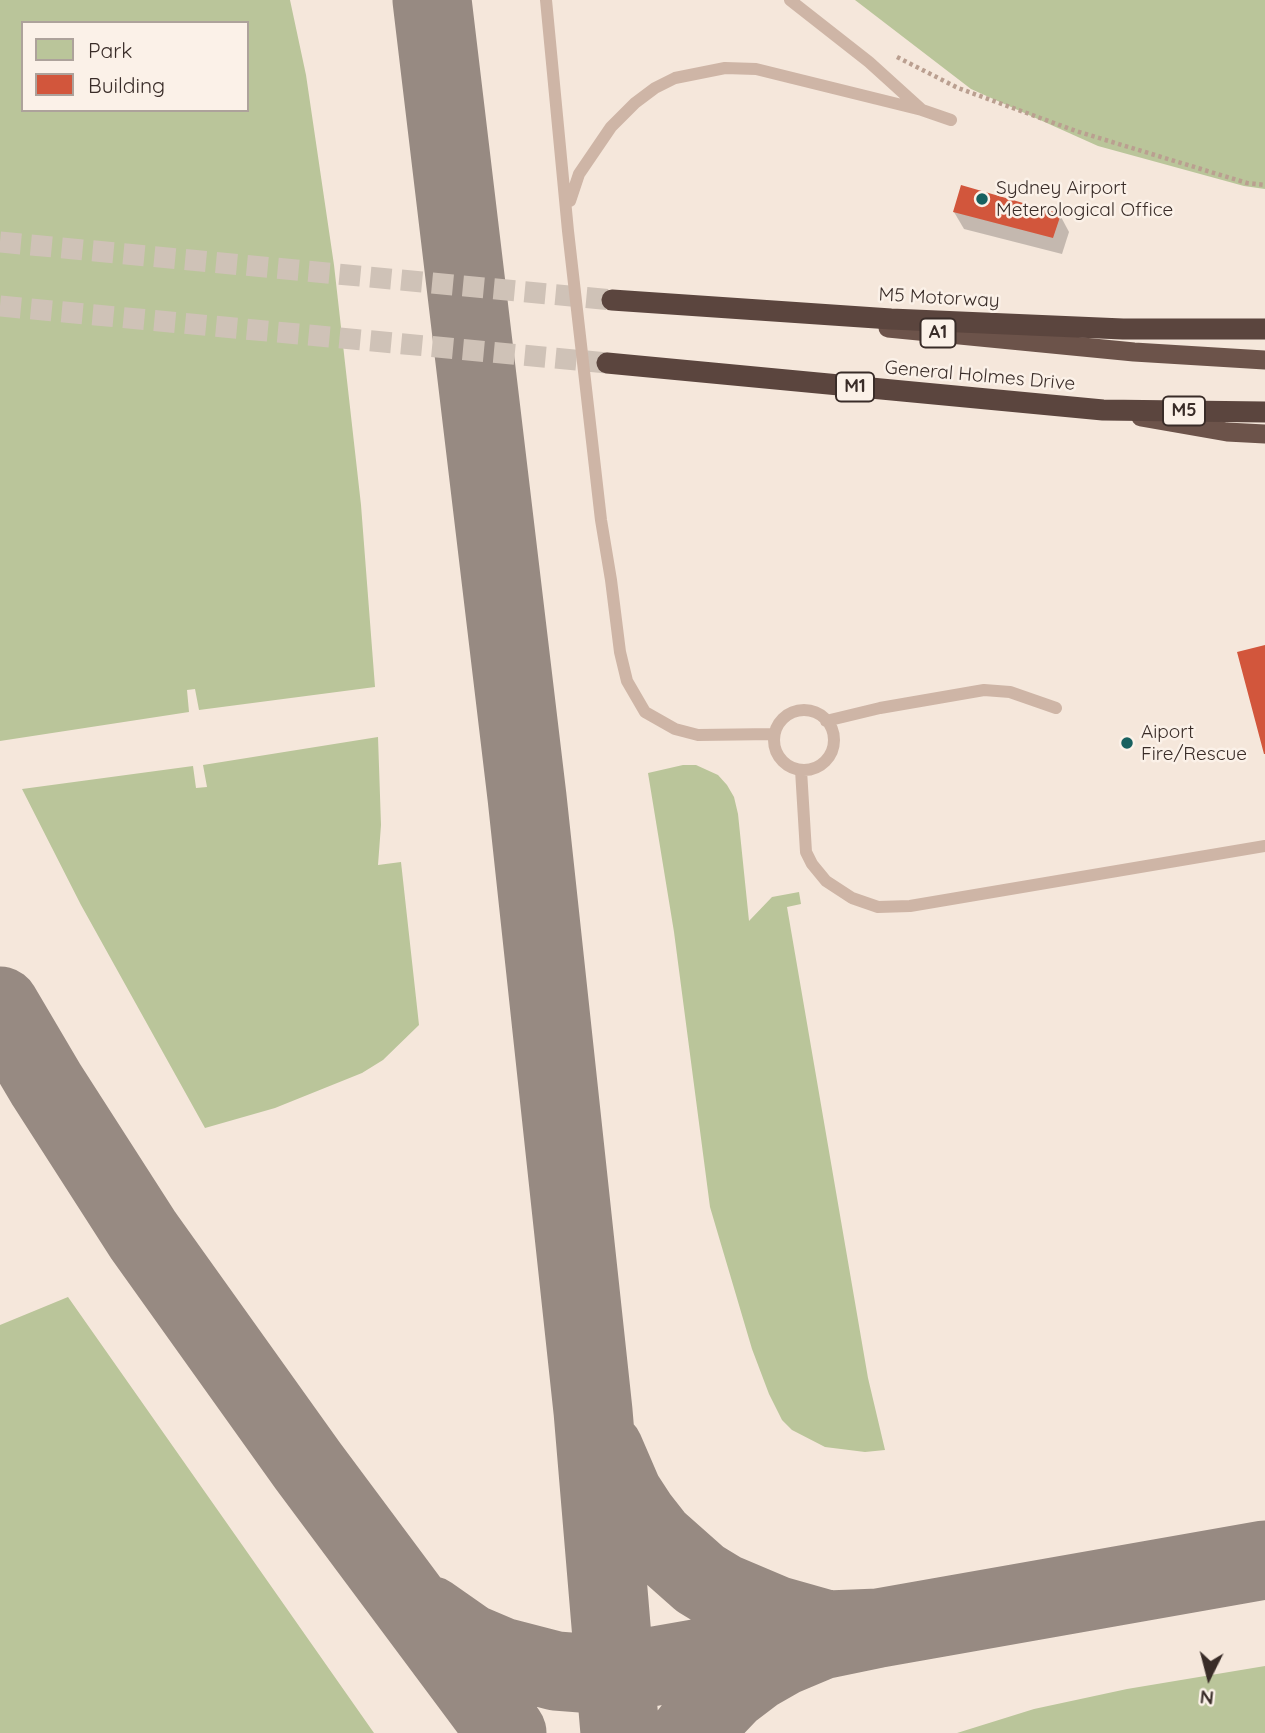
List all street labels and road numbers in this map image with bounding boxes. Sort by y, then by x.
street label: M5 Motorway [878,283,1000,313]
road number: A1 [920,318,956,348]
street label: General Holmes Drive [884,356,1076,396]
road number: M1 [836,372,874,402]
road number: M5 [1163,396,1205,426]

